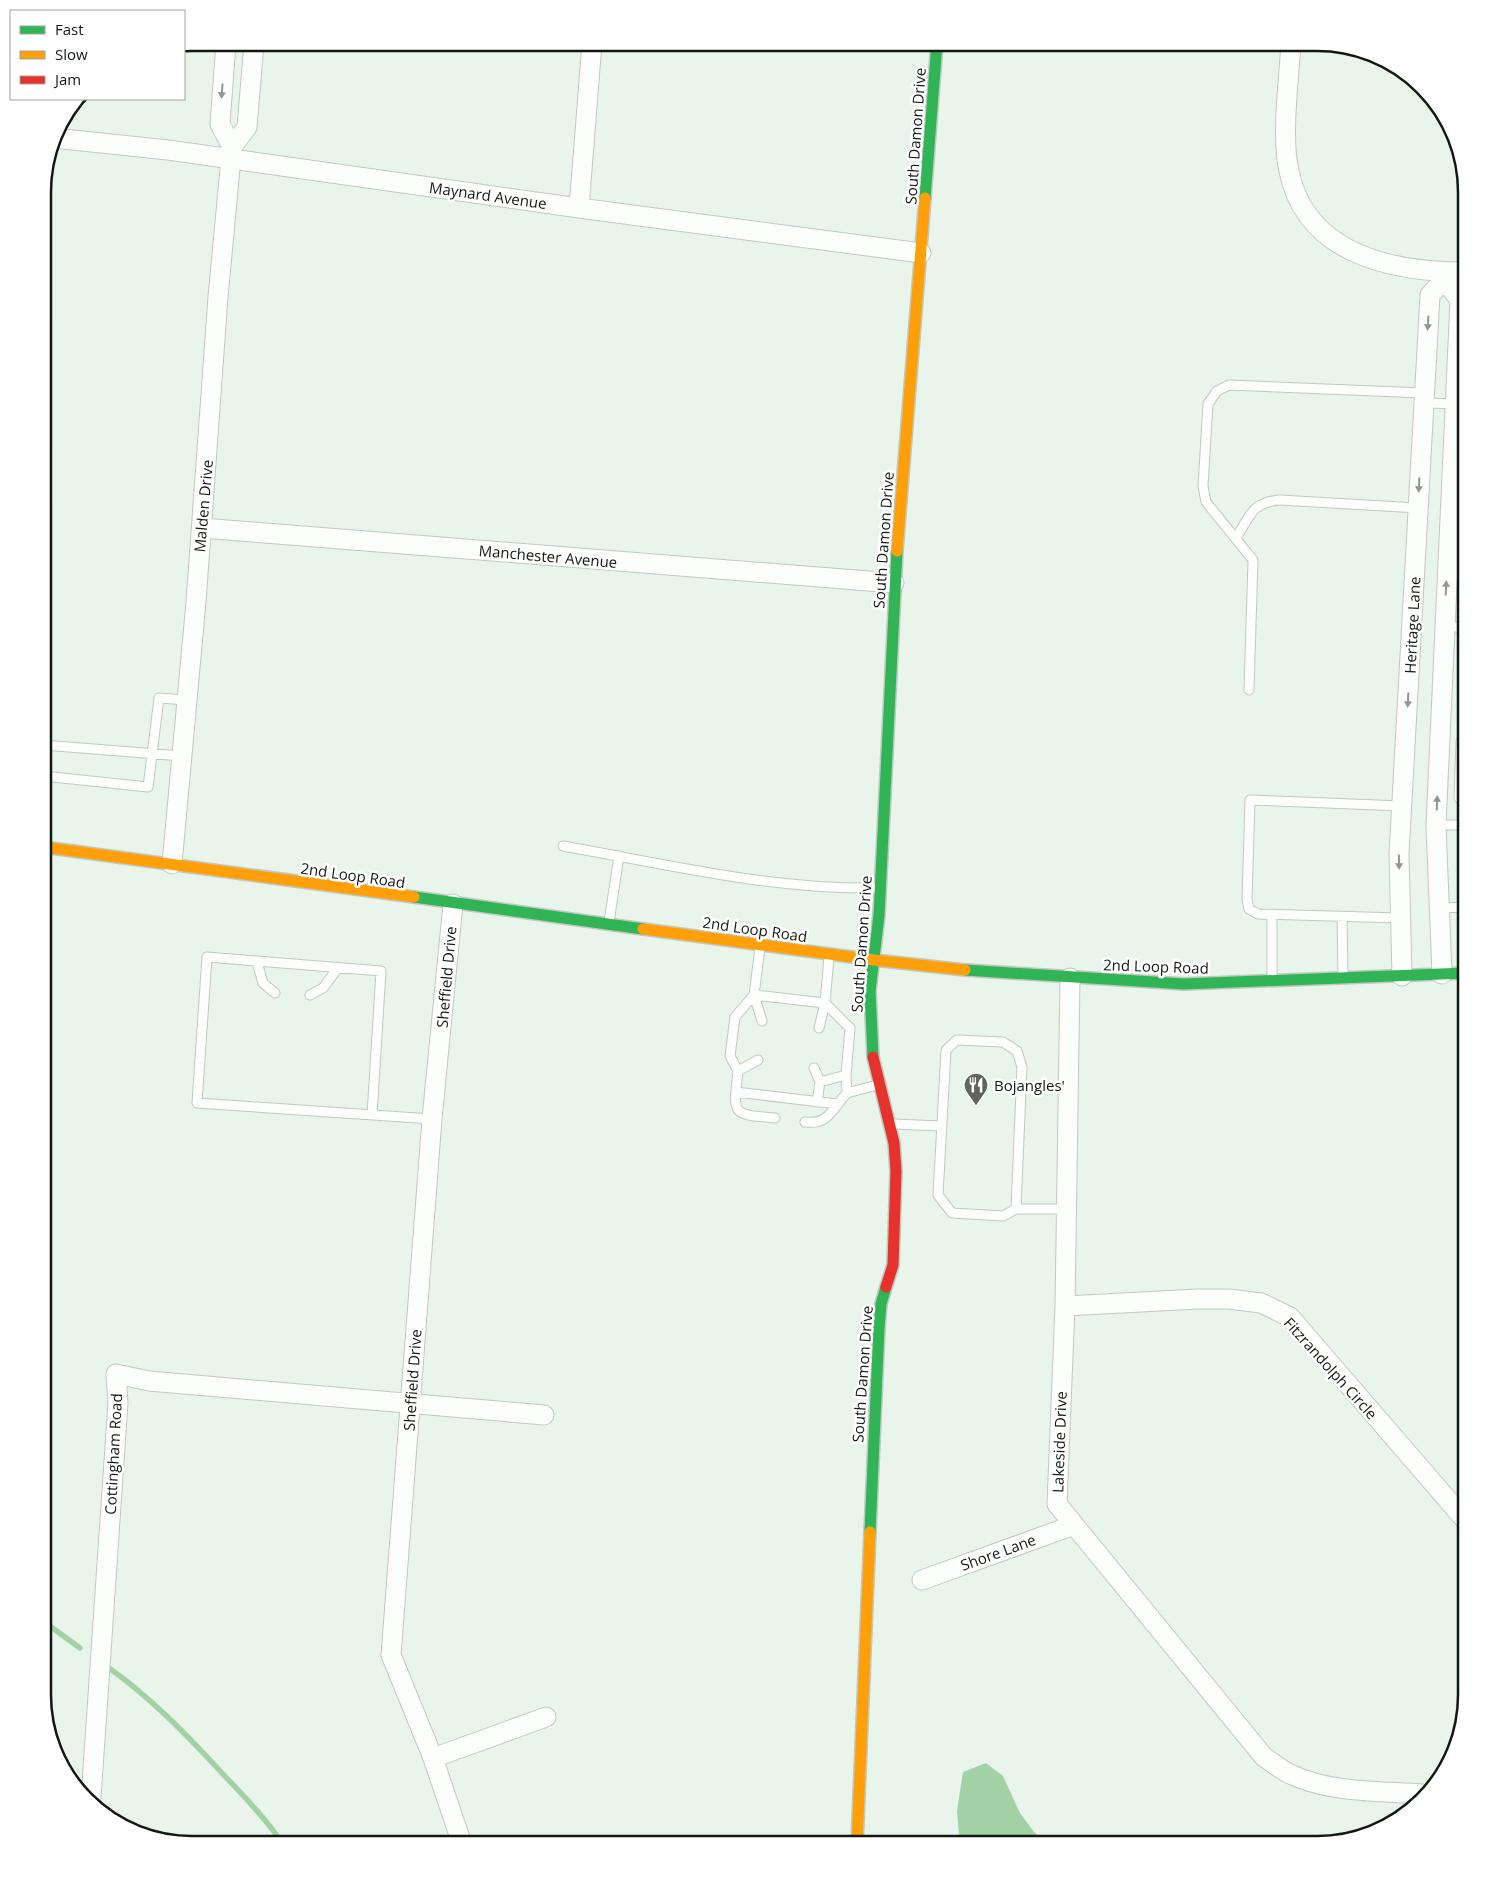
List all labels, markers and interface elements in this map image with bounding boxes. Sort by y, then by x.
legend [10,10,185,100]
text: Fast [55,19,84,39]
text: Slow [55,44,88,64]
street label: South Damon Drive [900,67,930,205]
text: Jam [53,69,81,89]
one-way arrow [218,83,226,99]
street label: Maynard Avenue [428,177,548,213]
one-way arrow [1424,315,1432,331]
street label: Malden Drive [189,459,217,553]
street label: South Damon Drive [868,471,898,609]
one-way arrow [1415,477,1423,493]
street label: Manchester Avenue [478,540,618,572]
street label: Heritage Lane [1399,576,1425,674]
one-way arrow [1443,580,1451,596]
one-way arrow [1403,692,1411,708]
one-way arrow [1433,794,1441,810]
one-way arrow [1395,854,1403,870]
street label: 2nd Loop Road [299,858,407,892]
street label: South Damon Drive [846,875,876,1013]
street label: 2nd Loop Road [701,912,809,946]
street label: Sheffield Drive [432,925,460,1029]
street label: 2nd Loop Road [1103,954,1209,978]
restaurant icon: Bojangles' [963,1072,989,1106]
place label: Bojangles' [994,1075,1065,1095]
street label: South Damon Drive [847,1305,877,1443]
street label: Fitzrandolph Circle [1280,1313,1382,1423]
street label: Sheffield Drive [398,1329,426,1431]
street label: Lakeside Drive [1047,1391,1071,1493]
street label: Cottingham Road [100,1393,126,1515]
street label: Shore Lane [958,1529,1038,1575]

